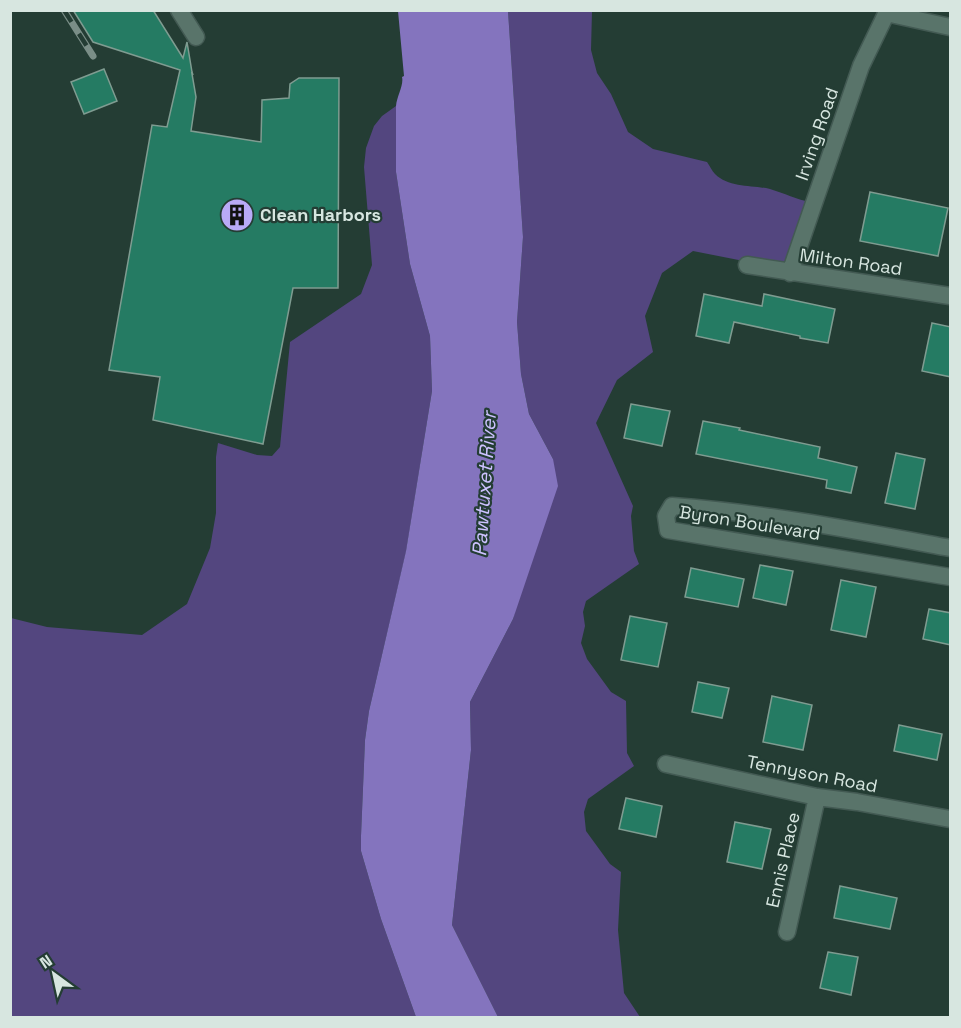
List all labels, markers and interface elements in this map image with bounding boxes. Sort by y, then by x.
street label: Irving Road [790,84,843,183]
building icon: Clean Harbors [219,197,255,233]
place label: Clean Harbors [260,203,381,226]
street label: Milton Road [798,243,904,280]
water label: Pawtuxet River [466,408,502,557]
street label: Byron Boulevard [678,500,822,545]
street label: Tennyson Road [745,750,879,797]
street label: Ennis Place [760,810,805,910]
north arrow [24,944,84,1004]
text: N [36,950,56,974]

